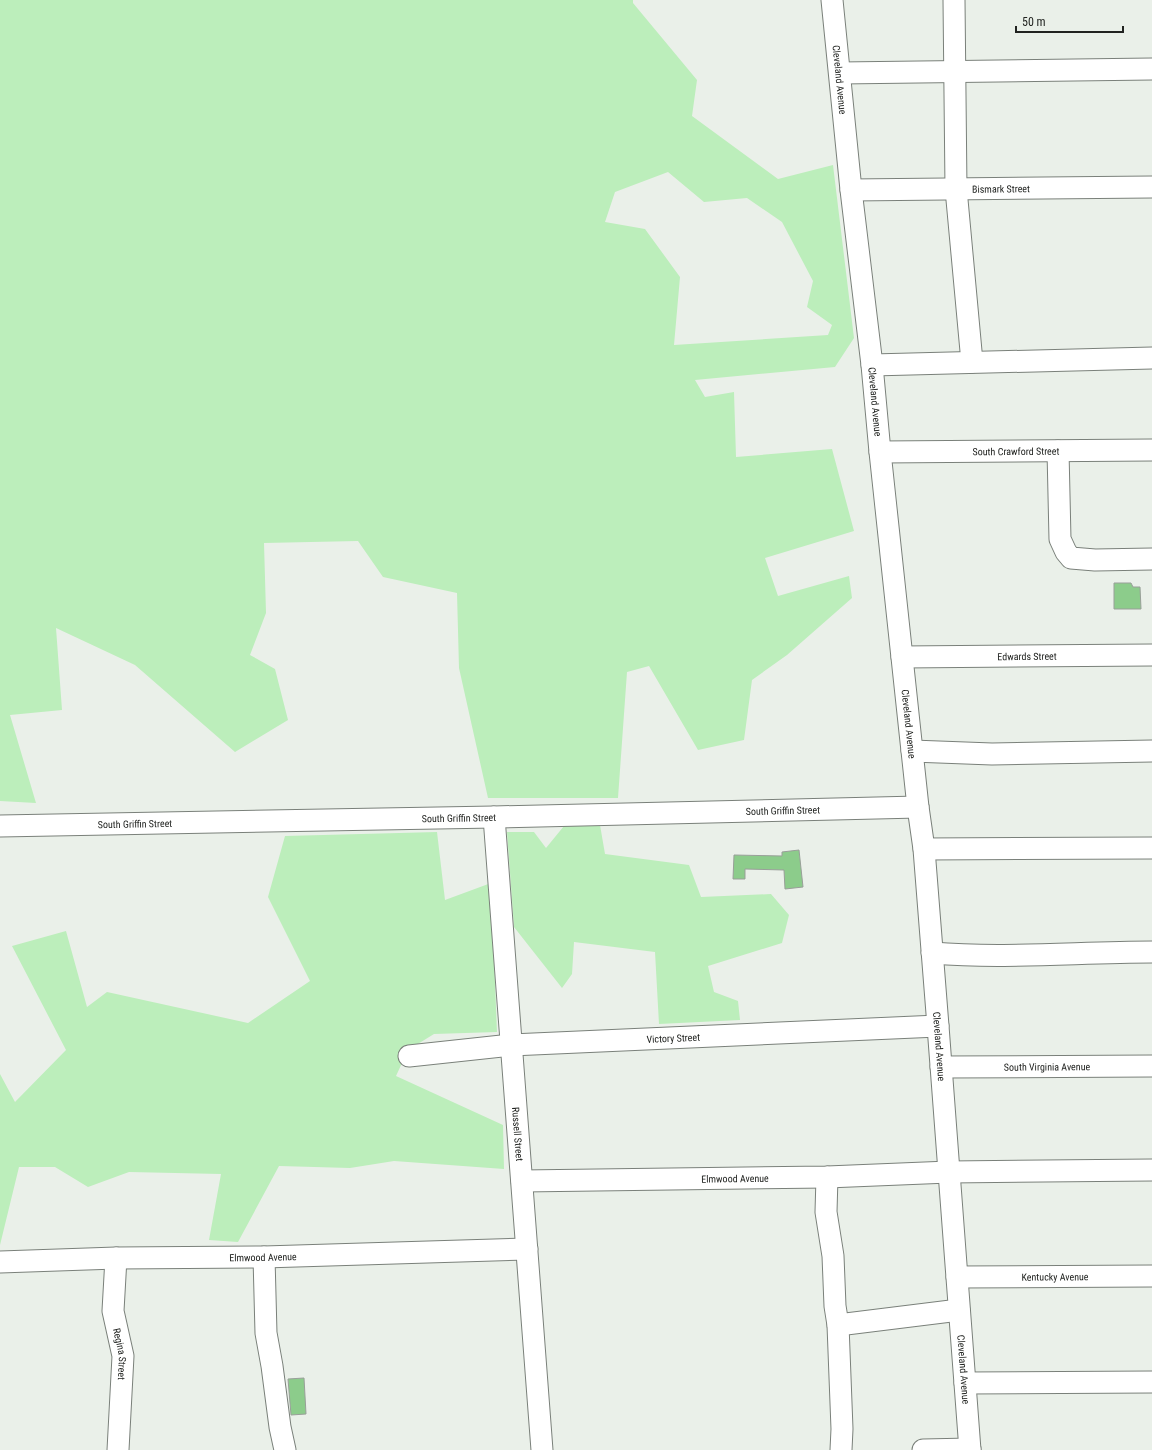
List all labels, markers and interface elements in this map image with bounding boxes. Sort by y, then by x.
scale bar [1016,8,1123,34]
text: 50 m [1022,15,1046,29]
street label: Cleveland Avenue [831,45,848,115]
street label: Bismark Street [972,183,1030,195]
street label: Cleveland Avenue [866,367,884,437]
street label: South Crawford Street [973,446,1060,457]
street label: Edwards Street [997,651,1057,662]
street label: Cleveland Avenue [899,689,918,759]
street label: South Griffin Street [745,804,820,817]
street label: South Griffin Street [422,812,496,824]
street label: South Griffin Street [98,818,172,830]
street label: Cleveland Avenue [931,1011,947,1082]
street label: Victory Street [646,1032,700,1045]
street label: South Virginia Avenue [1004,1061,1091,1073]
street label: Russell Street [510,1107,525,1162]
street label: Elmwood Avenue [701,1173,769,1185]
street label: Elmwood Avenue [229,1251,297,1263]
street label: Kentucky Avenue [1021,1271,1089,1283]
street label: Regina Street [111,1327,128,1380]
street label: Cleveland Avenue [955,1334,972,1405]

